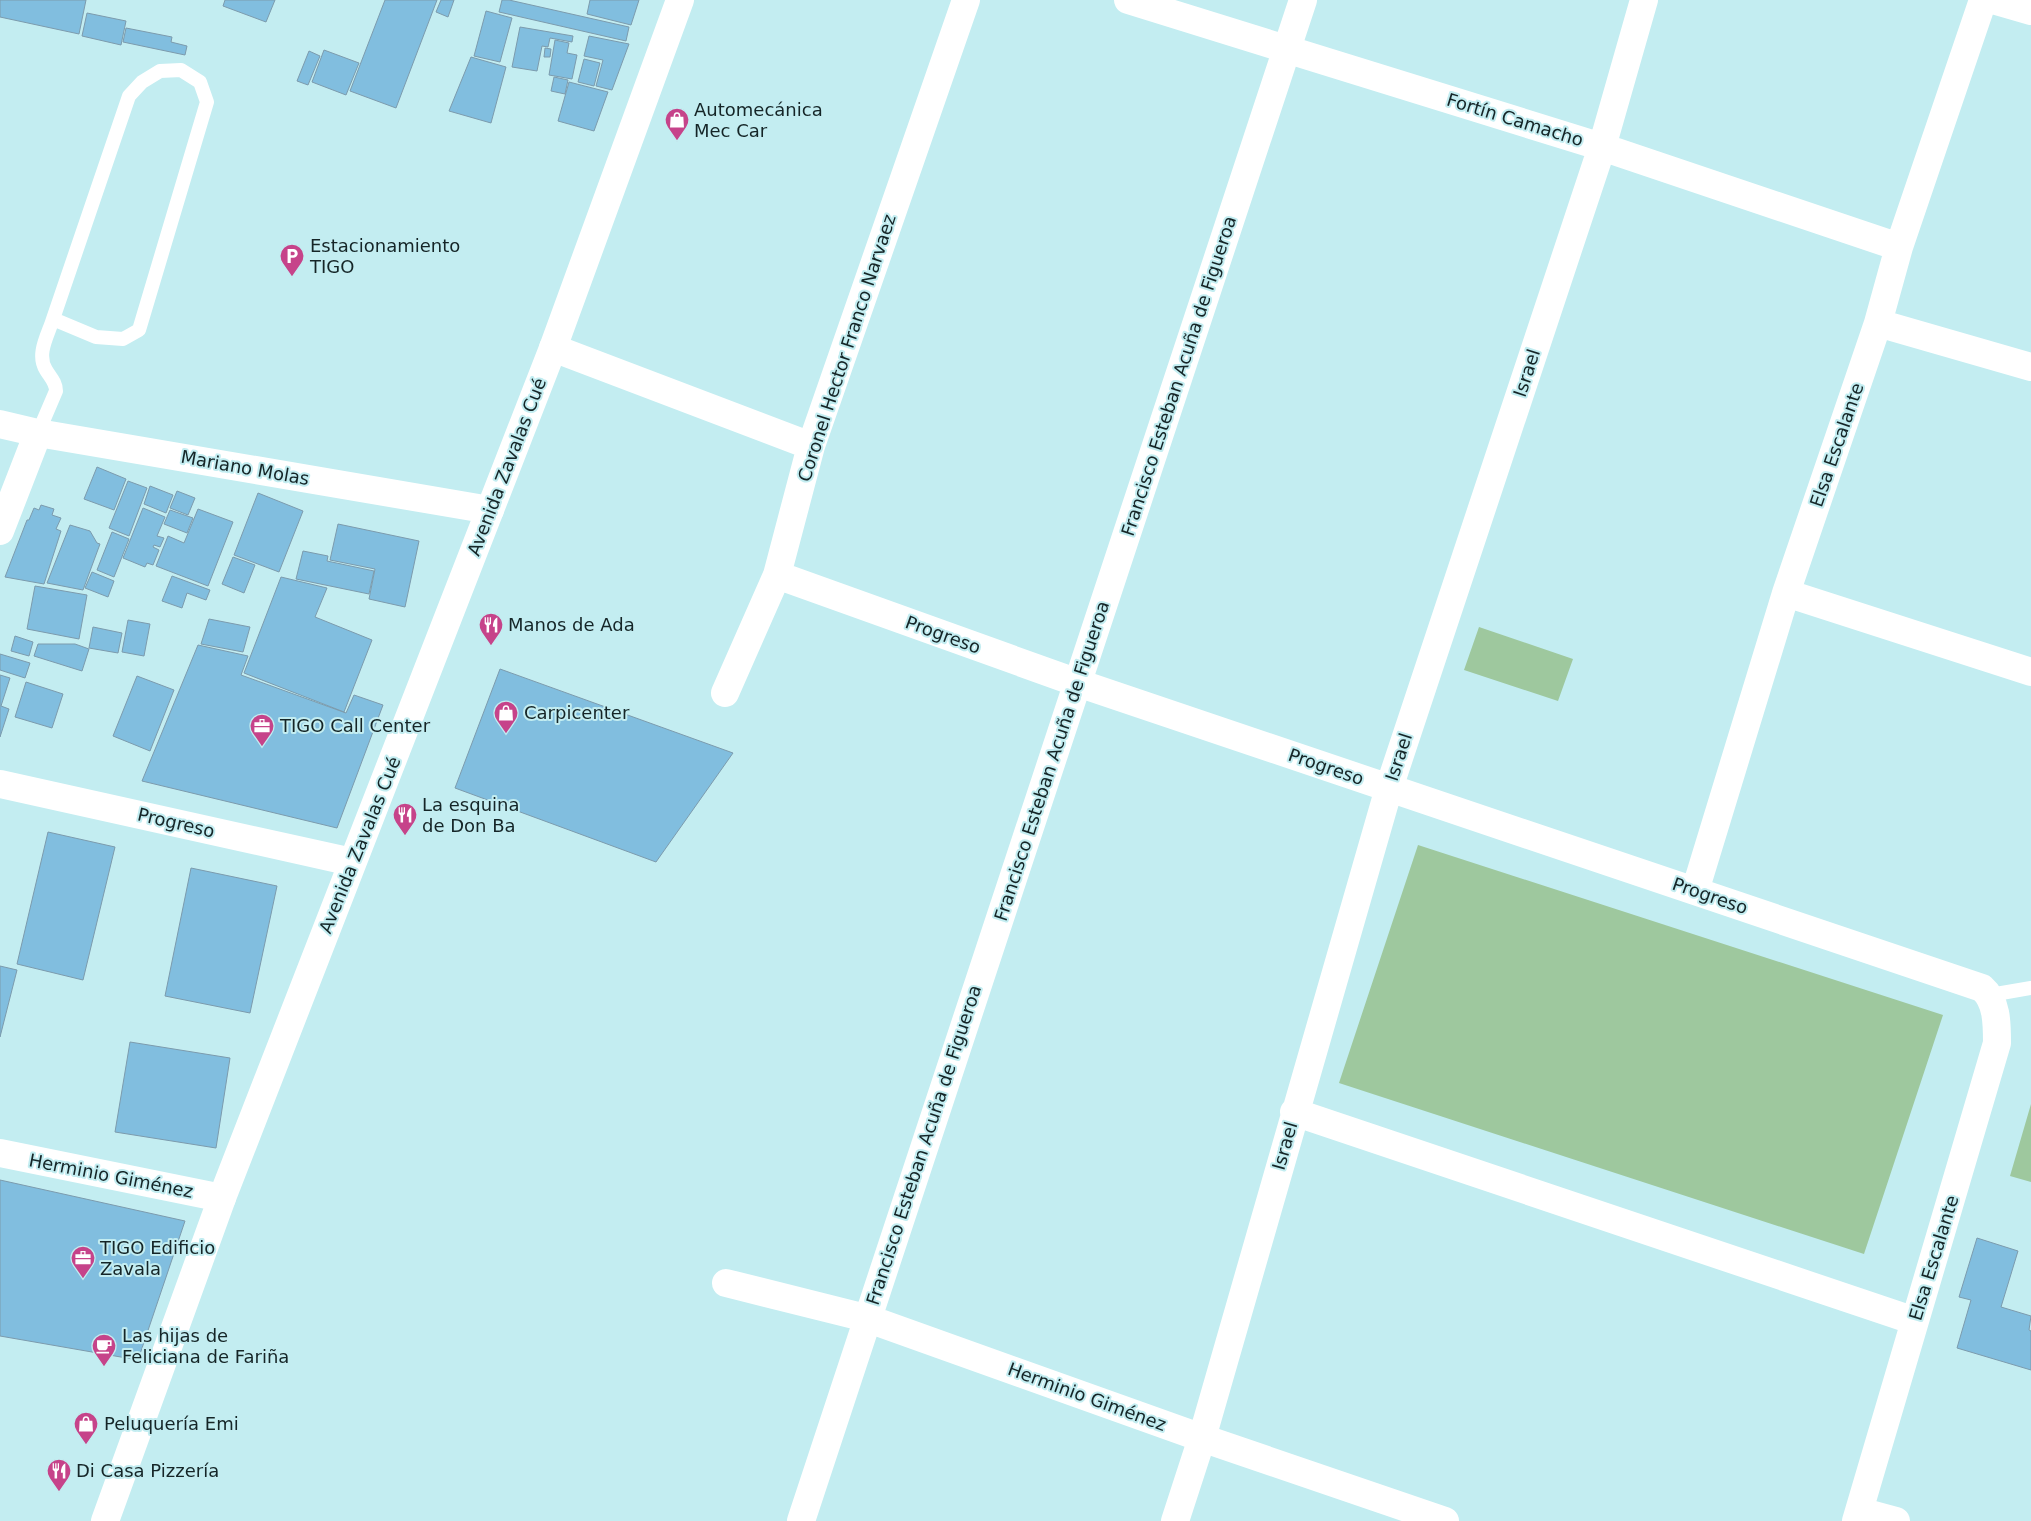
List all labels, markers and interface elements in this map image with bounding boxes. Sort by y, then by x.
street label: Fortín Camacho [1444,89,1586,150]
place label: Automecánica Mec Car [694,99,823,141]
shop icon: Automecánica Mec Car [664,107,690,141]
street label: Coronel Hector Franco Narvaez [793,211,900,484]
street label: Francisco Esteban Acuña de Figueroa [1117,213,1240,538]
place label: Estacionamiento TIGO [309,235,460,277]
parking icon: Estacionamiento TIGO [279,243,305,277]
street label: Israel [1509,346,1544,399]
street label: Avenida Zavalas Cué [463,375,550,559]
street label: Elsa Escalante [1805,380,1868,510]
street label: Mariano Molas [179,446,311,489]
street label: Francisco Esteban Acuña de Figueroa [990,598,1113,923]
street label: Progreso [903,611,984,658]
restaurant icon: Manos de Ada [478,612,504,646]
place label: Manos de Ada [508,614,635,635]
shop icon: Carpicenter [493,700,519,734]
place label: Carpicenter [524,702,630,723]
office icon: TIGO Call Center [249,713,275,747]
place label: TIGO Call Center [279,715,431,736]
street label: Israel [1381,730,1416,783]
street label: Progreso [1286,744,1367,789]
street label: Avenida Zavalas Cué [314,753,405,936]
place label: La esquina de Don Ba [422,794,520,836]
restaurant icon: La esquina de Don Ba [392,802,418,836]
street label: Progreso [136,803,217,842]
street label: Progreso [1670,873,1751,918]
street label: Francisco Esteban Acuña de Figueroa [862,982,985,1307]
street label: Israel [1268,1119,1301,1172]
street label: Herminio Giménez [27,1149,195,1202]
street label: Elsa Escalante [1905,1193,1963,1323]
place label: TIGO Edificio Zavala [99,1237,215,1279]
office icon: TIGO Edificio Zavala [70,1245,96,1279]
place label: Las hijas de Feliciana de Fariña [122,1325,289,1367]
cafe icon: Las hijas de Feliciana de Fariña [91,1333,117,1367]
street label: Herminio Giménez [1005,1358,1169,1435]
shop icon: Peluquería Emi [73,1411,99,1445]
place label: Peluquería Emi [104,1413,239,1434]
restaurant icon: Di Casa Pizzería [46,1458,72,1492]
place label: Di Casa Pizzería [76,1460,219,1481]

